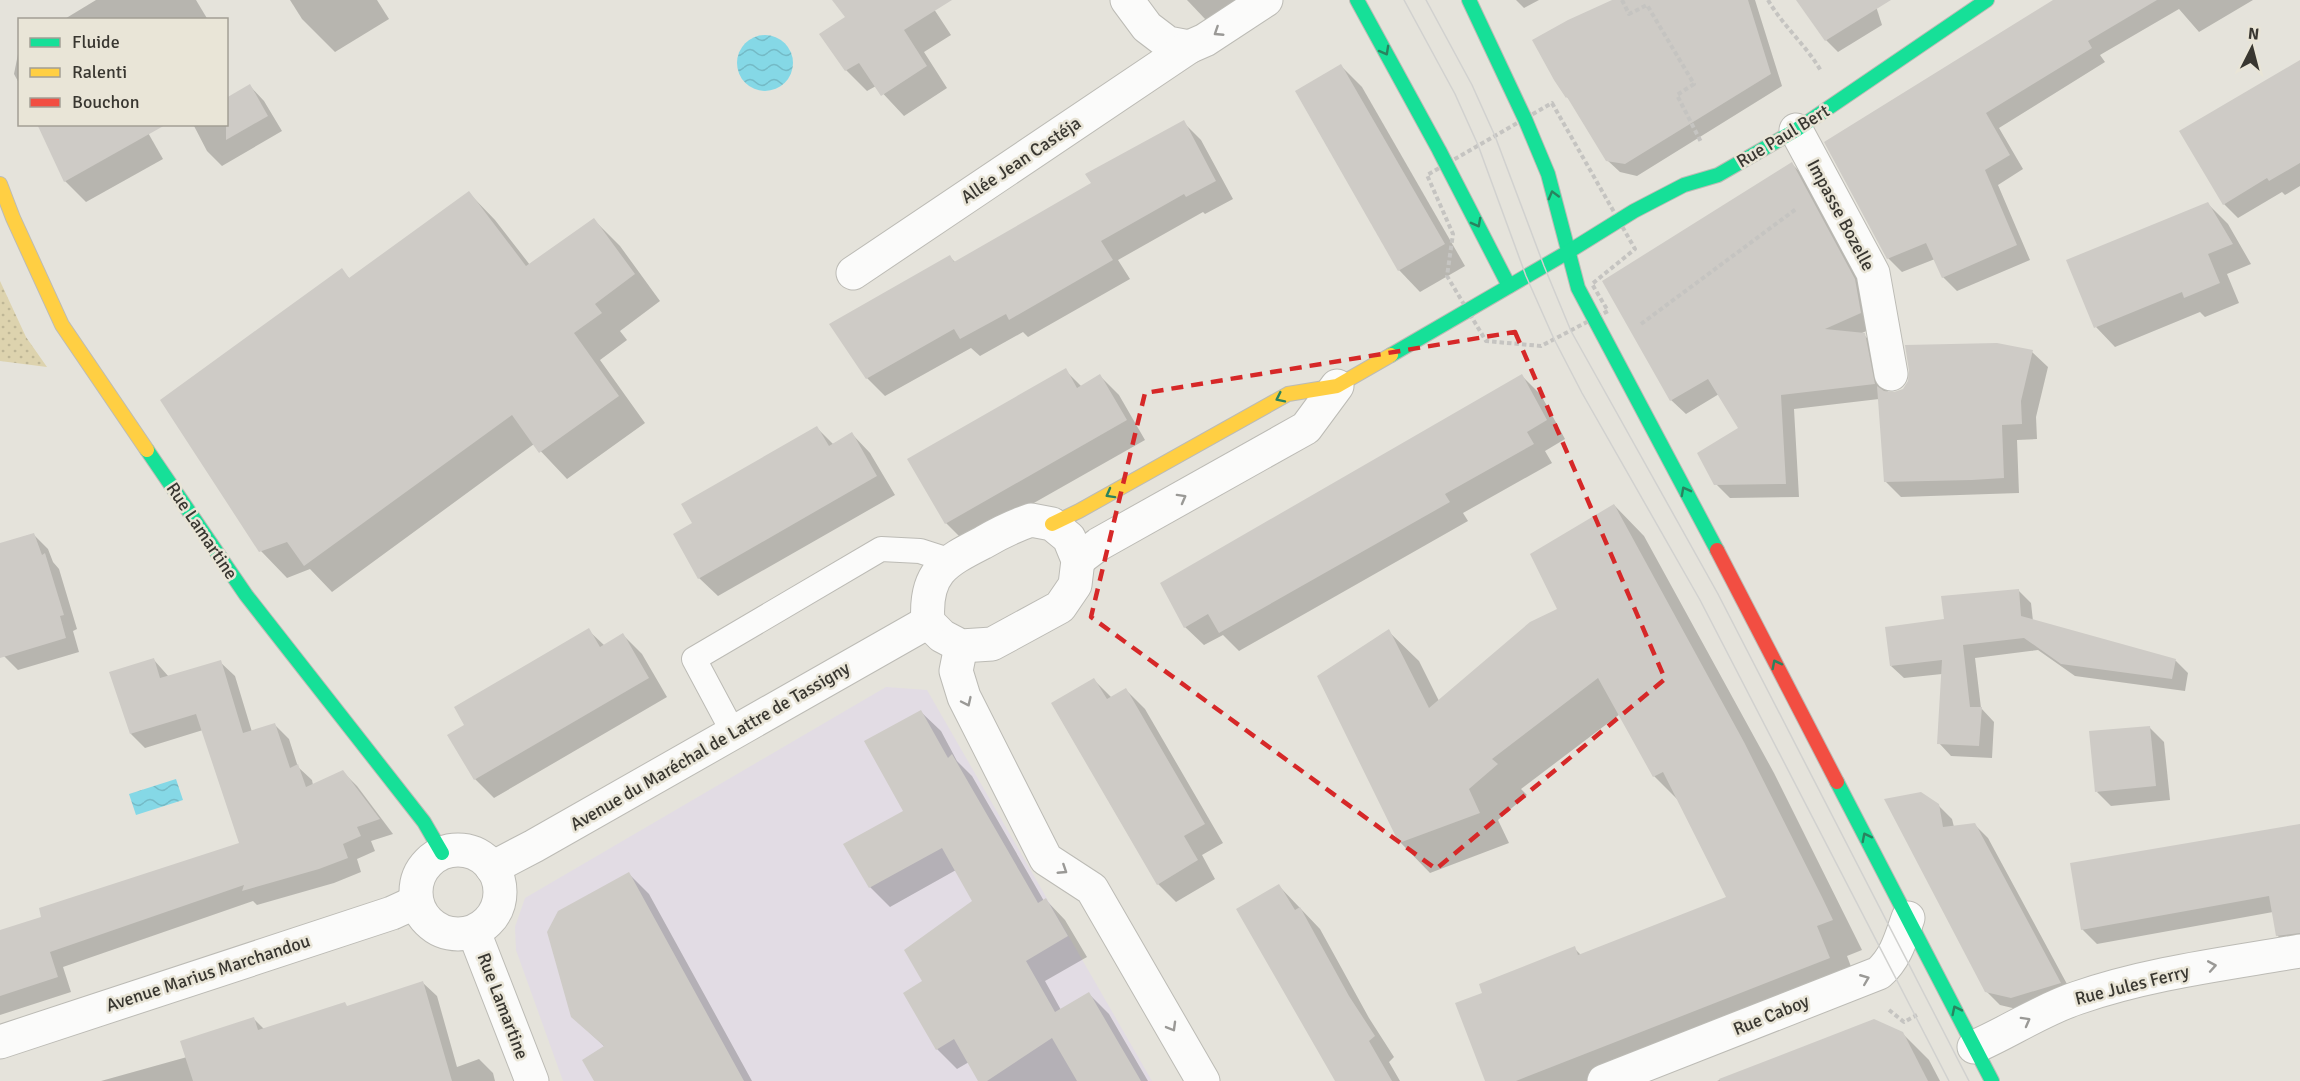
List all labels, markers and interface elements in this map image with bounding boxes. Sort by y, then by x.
legend [18,18,228,126]
north arrow [2222,18,2282,78]
text: N [2247,24,2260,45]
one-way arrow [1213,25,1224,36]
text: Fluide [72,31,120,53]
one-way arrow [1378,45,1389,55]
text: Ralenti [72,61,127,83]
text: Bouchon [72,91,140,113]
street label: Rue Paul Bert [1733,100,1833,172]
street label: Allée Jean Castéja [957,112,1085,208]
street label: Impasse Bozelle [1802,156,1880,274]
one-way arrow [1548,190,1560,201]
one-way arrow [1470,217,1481,227]
one-way arrow [1276,391,1287,403]
street label: Rue Lamartine [162,478,242,584]
one-way arrow [1106,486,1116,498]
one-way arrow [1681,487,1692,498]
one-way arrow [1176,494,1186,505]
street label: Avenue du Maréchal de Lattre de Tassigny [566,656,854,835]
one-way arrow [1772,660,1783,670]
one-way arrow [960,696,972,707]
one-way arrow [1862,833,1873,843]
one-way arrow [1057,862,1067,874]
street label: Avenue Marius Marchandou [103,930,313,1016]
street label: Rue Lamartine [473,950,533,1062]
street label: Rue Jules Ferry [2073,960,2192,1010]
one-way arrow [2208,960,2217,972]
one-way arrow [1859,974,1870,986]
street label: Rue Caboy [1730,990,1813,1040]
one-way arrow [1951,1005,1963,1016]
one-way arrow [2020,1017,2031,1028]
one-way arrow [1165,1021,1177,1031]

